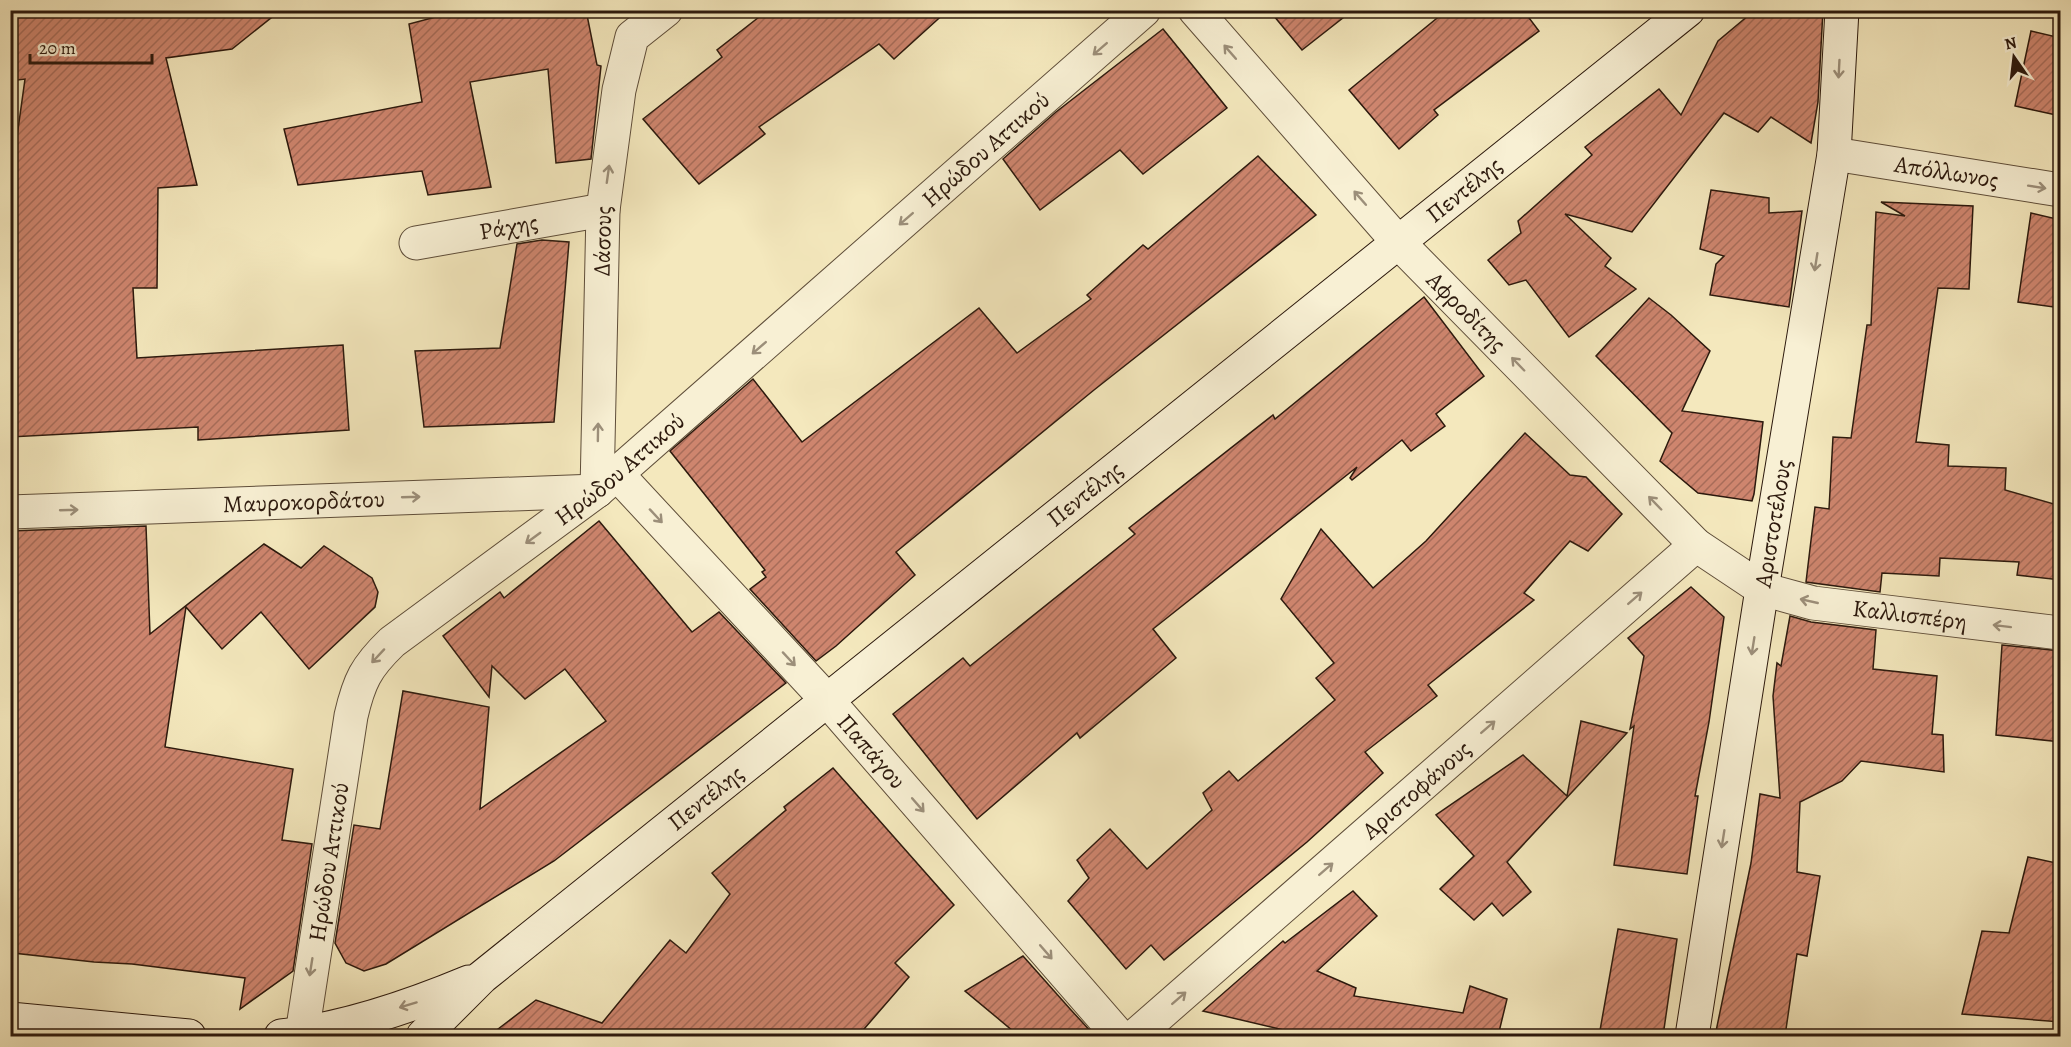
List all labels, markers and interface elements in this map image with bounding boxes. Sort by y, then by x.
scale bar [30,27,152,65]
north arrow [1984,27,2044,87]
text: N [2002,31,2019,55]
text: 20 m [39,36,76,60]
one-way arrow [1093,42,1108,56]
one-way arrow [1223,45,1237,60]
one-way arrow [1833,58,1844,78]
street label: Ηρώδου Αττικού [915,84,1056,214]
street label: Απόλλωνος [1891,148,2001,196]
street label: Πεντέλης [1419,149,1509,230]
one-way arrow [602,165,613,185]
one-way arrow [2027,181,2046,192]
one-way arrow [1353,191,1367,206]
street label: Ράχης [477,206,540,248]
street label: Δάσους [586,206,619,277]
one-way arrow [899,212,914,226]
one-way arrow [1810,252,1821,272]
street label: Αφροδίτης [1419,264,1513,359]
one-way arrow [752,341,767,355]
one-way arrow [1511,356,1526,371]
street label: Ηρώδου Αττικού [548,405,691,533]
one-way arrow [592,423,604,443]
street label: Πεντέλης [1040,453,1129,534]
street label: Αριστοτέλους [1746,457,1799,591]
street label: Μαυροκορδάτου [222,483,385,520]
one-way arrow [400,492,420,503]
one-way arrow [1648,495,1662,510]
one-way arrow [58,504,78,515]
one-way arrow [649,508,663,523]
one-way arrow [526,532,542,544]
one-way arrow [1627,591,1642,605]
street label: Καλλισπέρη [1851,592,1969,638]
one-way arrow [1800,595,1819,607]
one-way arrow [1993,620,2013,631]
one-way arrow [1747,636,1758,656]
one-way arrow [371,648,385,663]
one-way arrow [782,651,796,666]
street label: Παπάγου [830,707,913,796]
one-way arrow [1480,720,1495,734]
street label: Αριστοφάνους [1354,733,1478,847]
street label: Πεντέλης [661,757,750,838]
street label: Ηρώδου Αττικού [300,780,357,944]
one-way arrow [911,797,925,812]
one-way arrow [1717,829,1728,849]
one-way arrow [1318,862,1333,876]
one-way arrow [1039,944,1053,959]
one-way arrow [305,956,316,976]
one-way arrow [1171,991,1186,1005]
one-way arrow [399,1001,418,1012]

